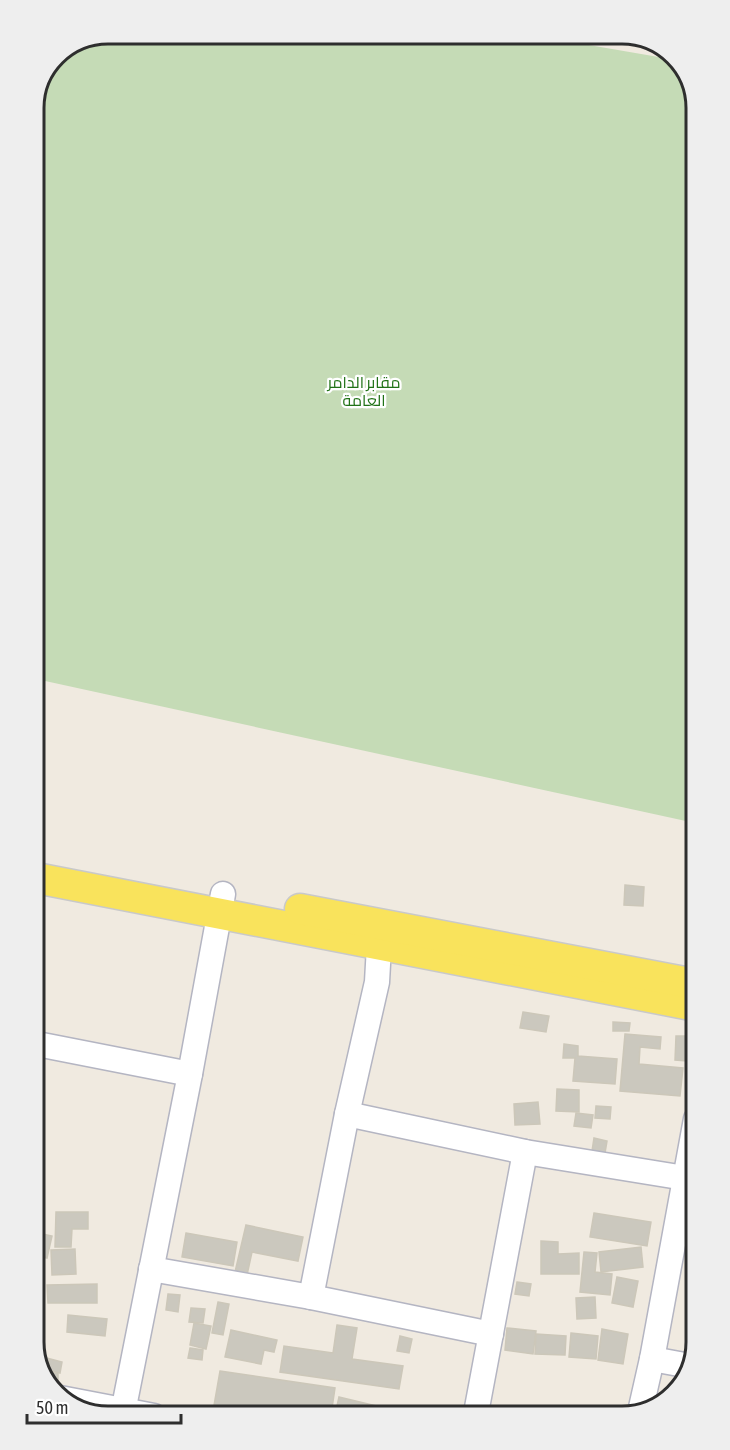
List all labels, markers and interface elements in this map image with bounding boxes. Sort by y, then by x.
park label: مقابر الدامر العامة [326,373,401,409]
scale bar [27,1387,182,1425]
text: 50 m [36,1397,68,1418]

